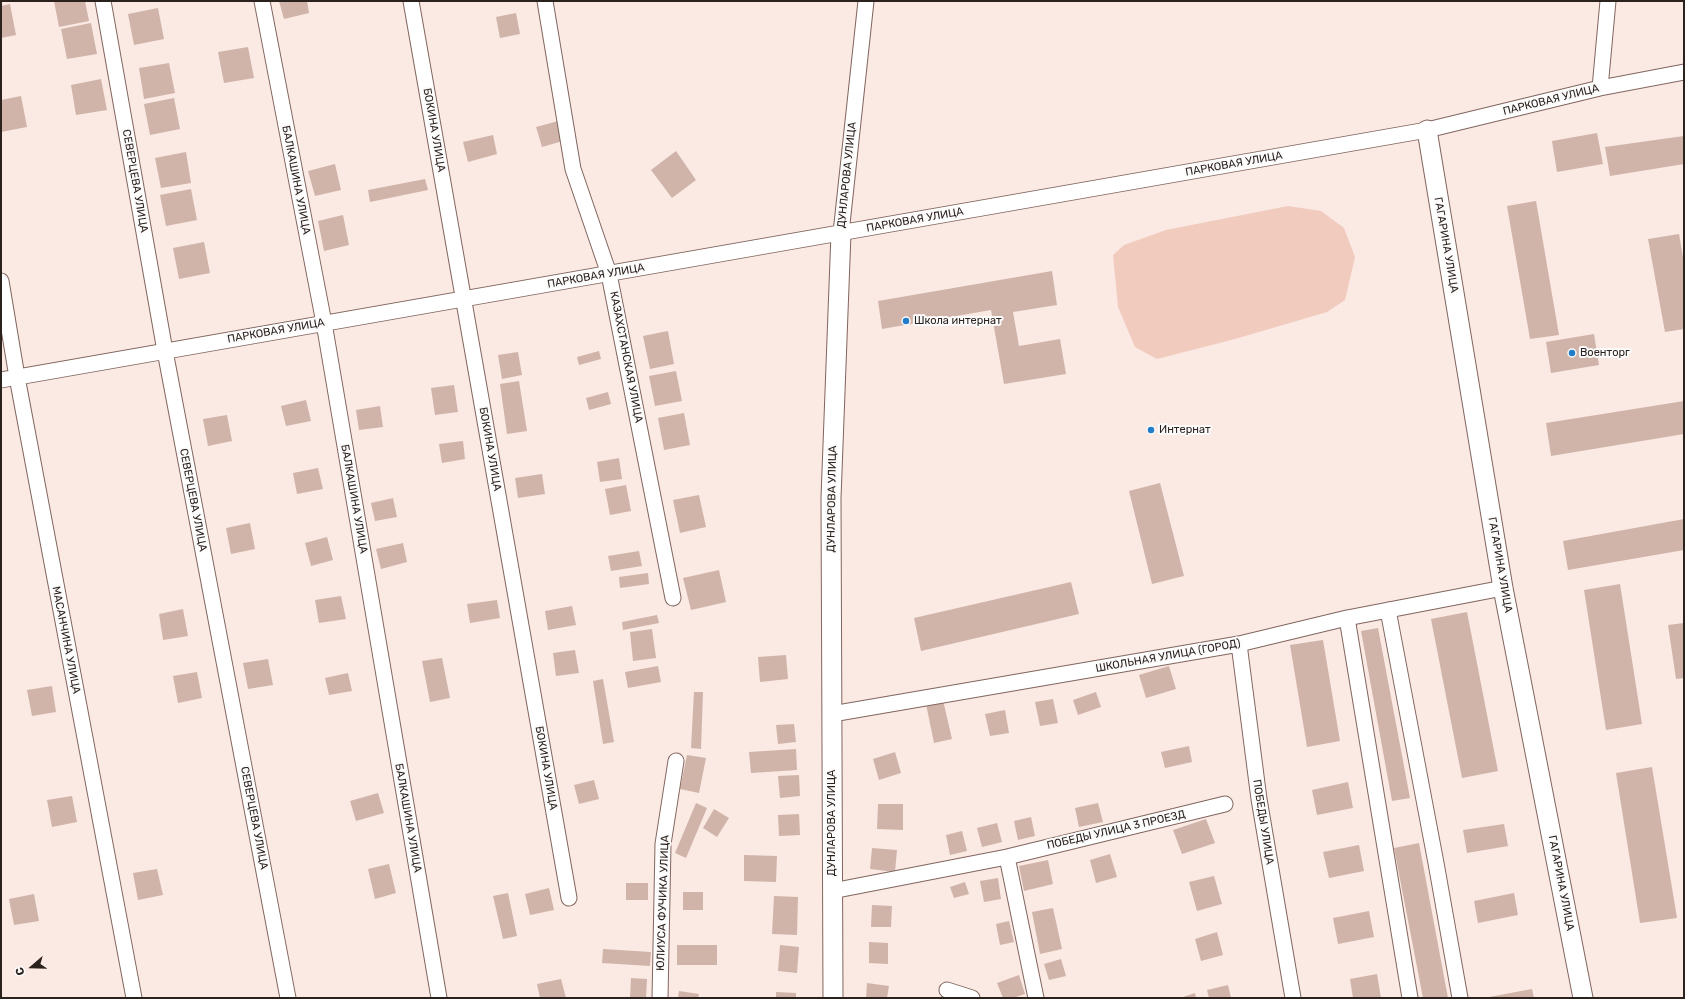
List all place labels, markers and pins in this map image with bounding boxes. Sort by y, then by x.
place label: Школа интернат [914,314,1002,328]
marker: Школа интернат [901,316,911,326]
place label: Военторг [1580,346,1630,360]
marker: Военторг [1567,348,1577,358]
place label: Интернат [1159,423,1211,437]
marker: Интернат [1146,425,1156,435]

